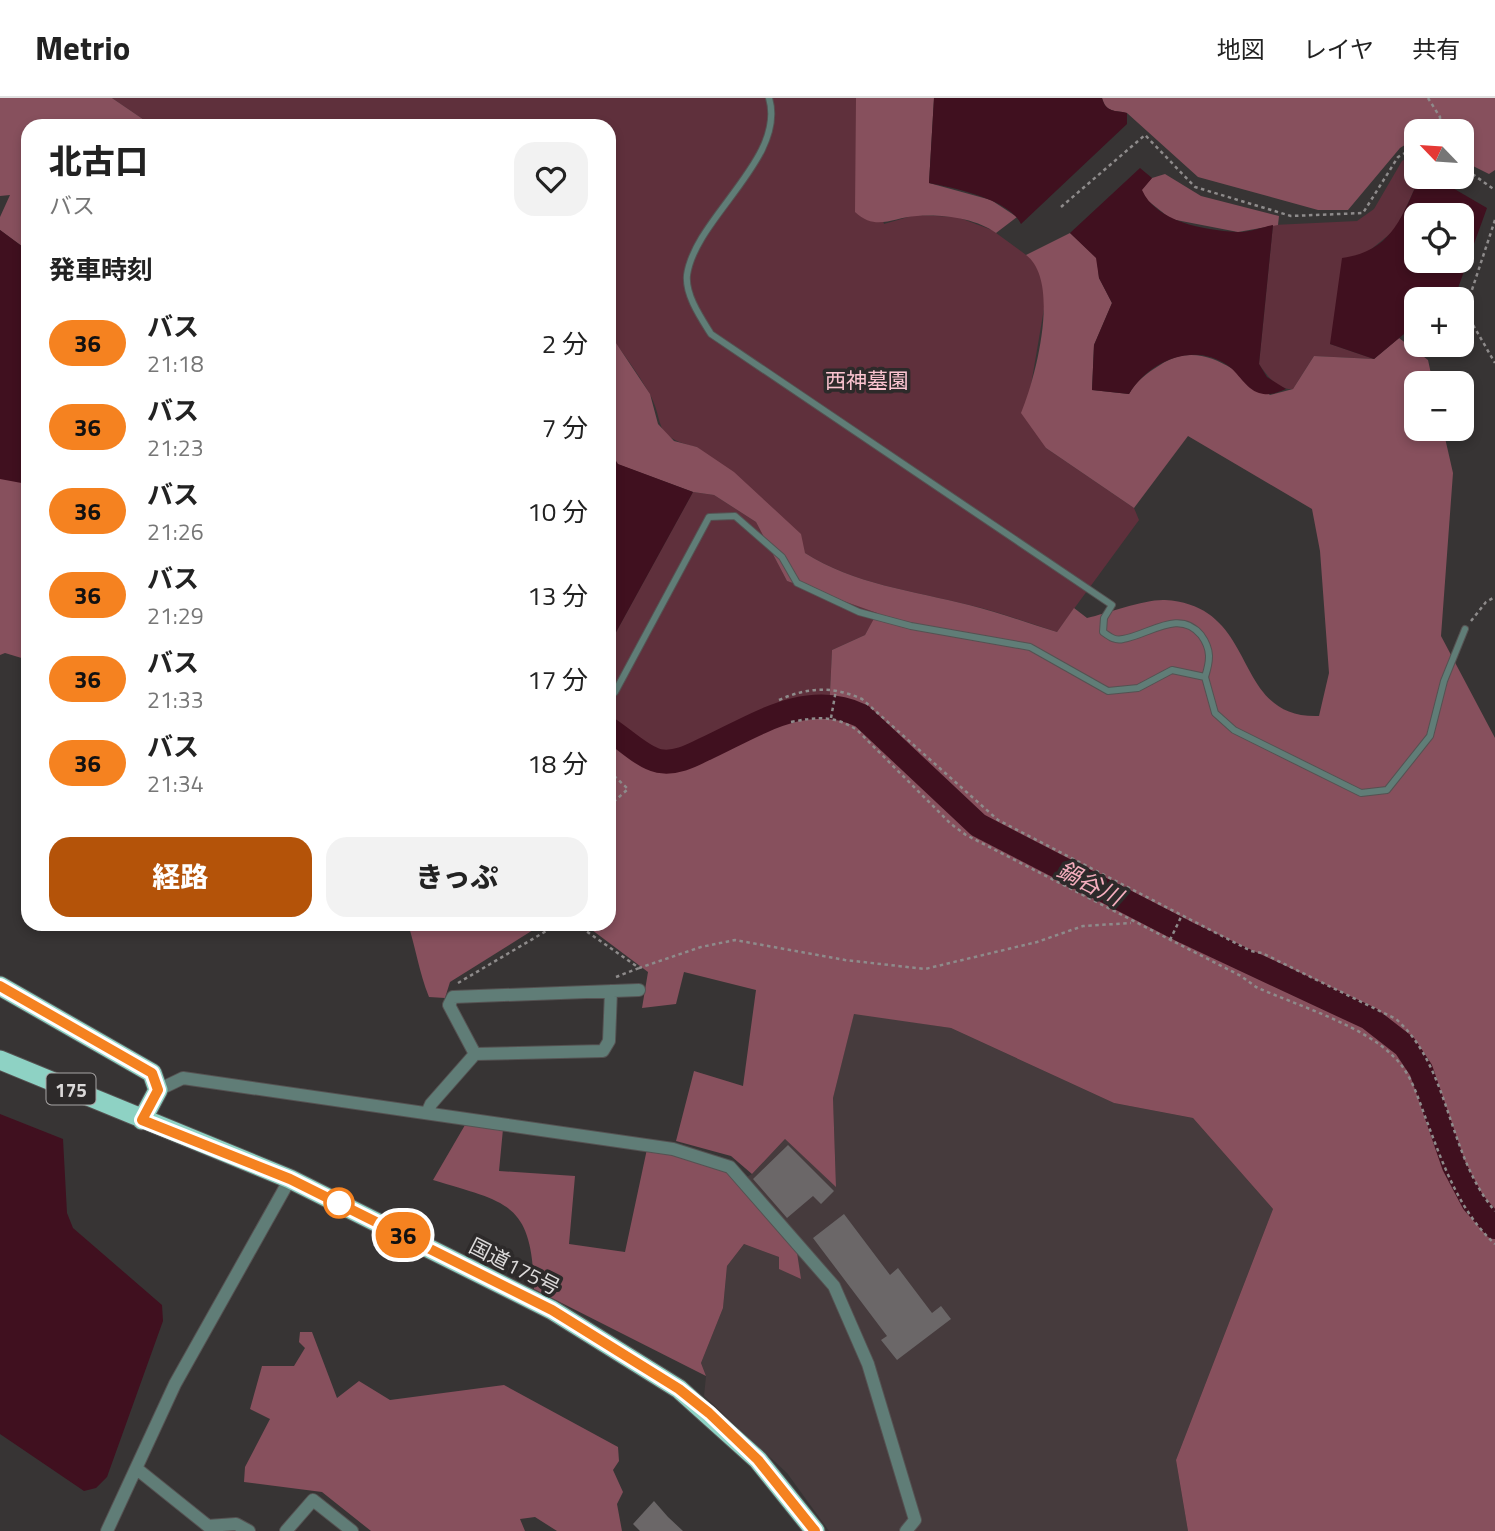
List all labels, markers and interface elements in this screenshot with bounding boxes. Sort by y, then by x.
text: Metrio [35,23,130,73]
text: 地図 [1217,31,1265,67]
text: レイヤ [1303,31,1374,67]
text: 共有 [1412,31,1460,67]
north arrow [1404,119,1474,189]
map controls [1404,119,1474,441]
text: 北古口 [49,136,148,186]
button: heart [514,142,588,216]
text: バス [49,188,95,223]
button: locate [1404,203,1474,273]
text: 発車時刻 [49,250,153,289]
button: + [1404,287,1474,357]
text: バス [147,307,199,346]
text: 2 分 [542,324,588,363]
text: 36 [74,325,101,361]
text: 21:18 [147,346,204,381]
park label: 西神墓園 [825,364,909,396]
button: − [1404,371,1474,441]
text: バス [147,391,199,430]
text: 7 分 [542,408,588,447]
text: 36 [74,409,101,445]
text: 21:23 [147,430,204,465]
text: バス [147,475,199,514]
text: 10 分 [527,492,588,531]
text: 36 [74,493,101,529]
text: 21:26 [147,514,204,549]
text: バス [147,559,199,598]
text: 13 分 [527,576,588,615]
text: 36 [74,577,101,613]
text: 21:29 [147,598,204,633]
text: バス [147,643,199,682]
text: 17 分 [527,660,588,699]
text: 36 [74,661,101,697]
text: 21:33 [147,682,204,717]
text: バス [147,727,199,766]
text: 18 分 [527,744,588,783]
text: 36 [74,745,101,781]
text: 21:34 [147,766,204,801]
button: 経路 [49,837,312,917]
button: きっぷ [326,837,588,917]
water label: 鍋谷川 [1051,852,1131,916]
road number: 175 [46,1074,96,1105]
unlabelled marker [324,1188,354,1218]
line badge: 36 [372,1212,434,1258]
text: 36 [390,1217,416,1253]
street label: 国道175号 [464,1229,566,1303]

